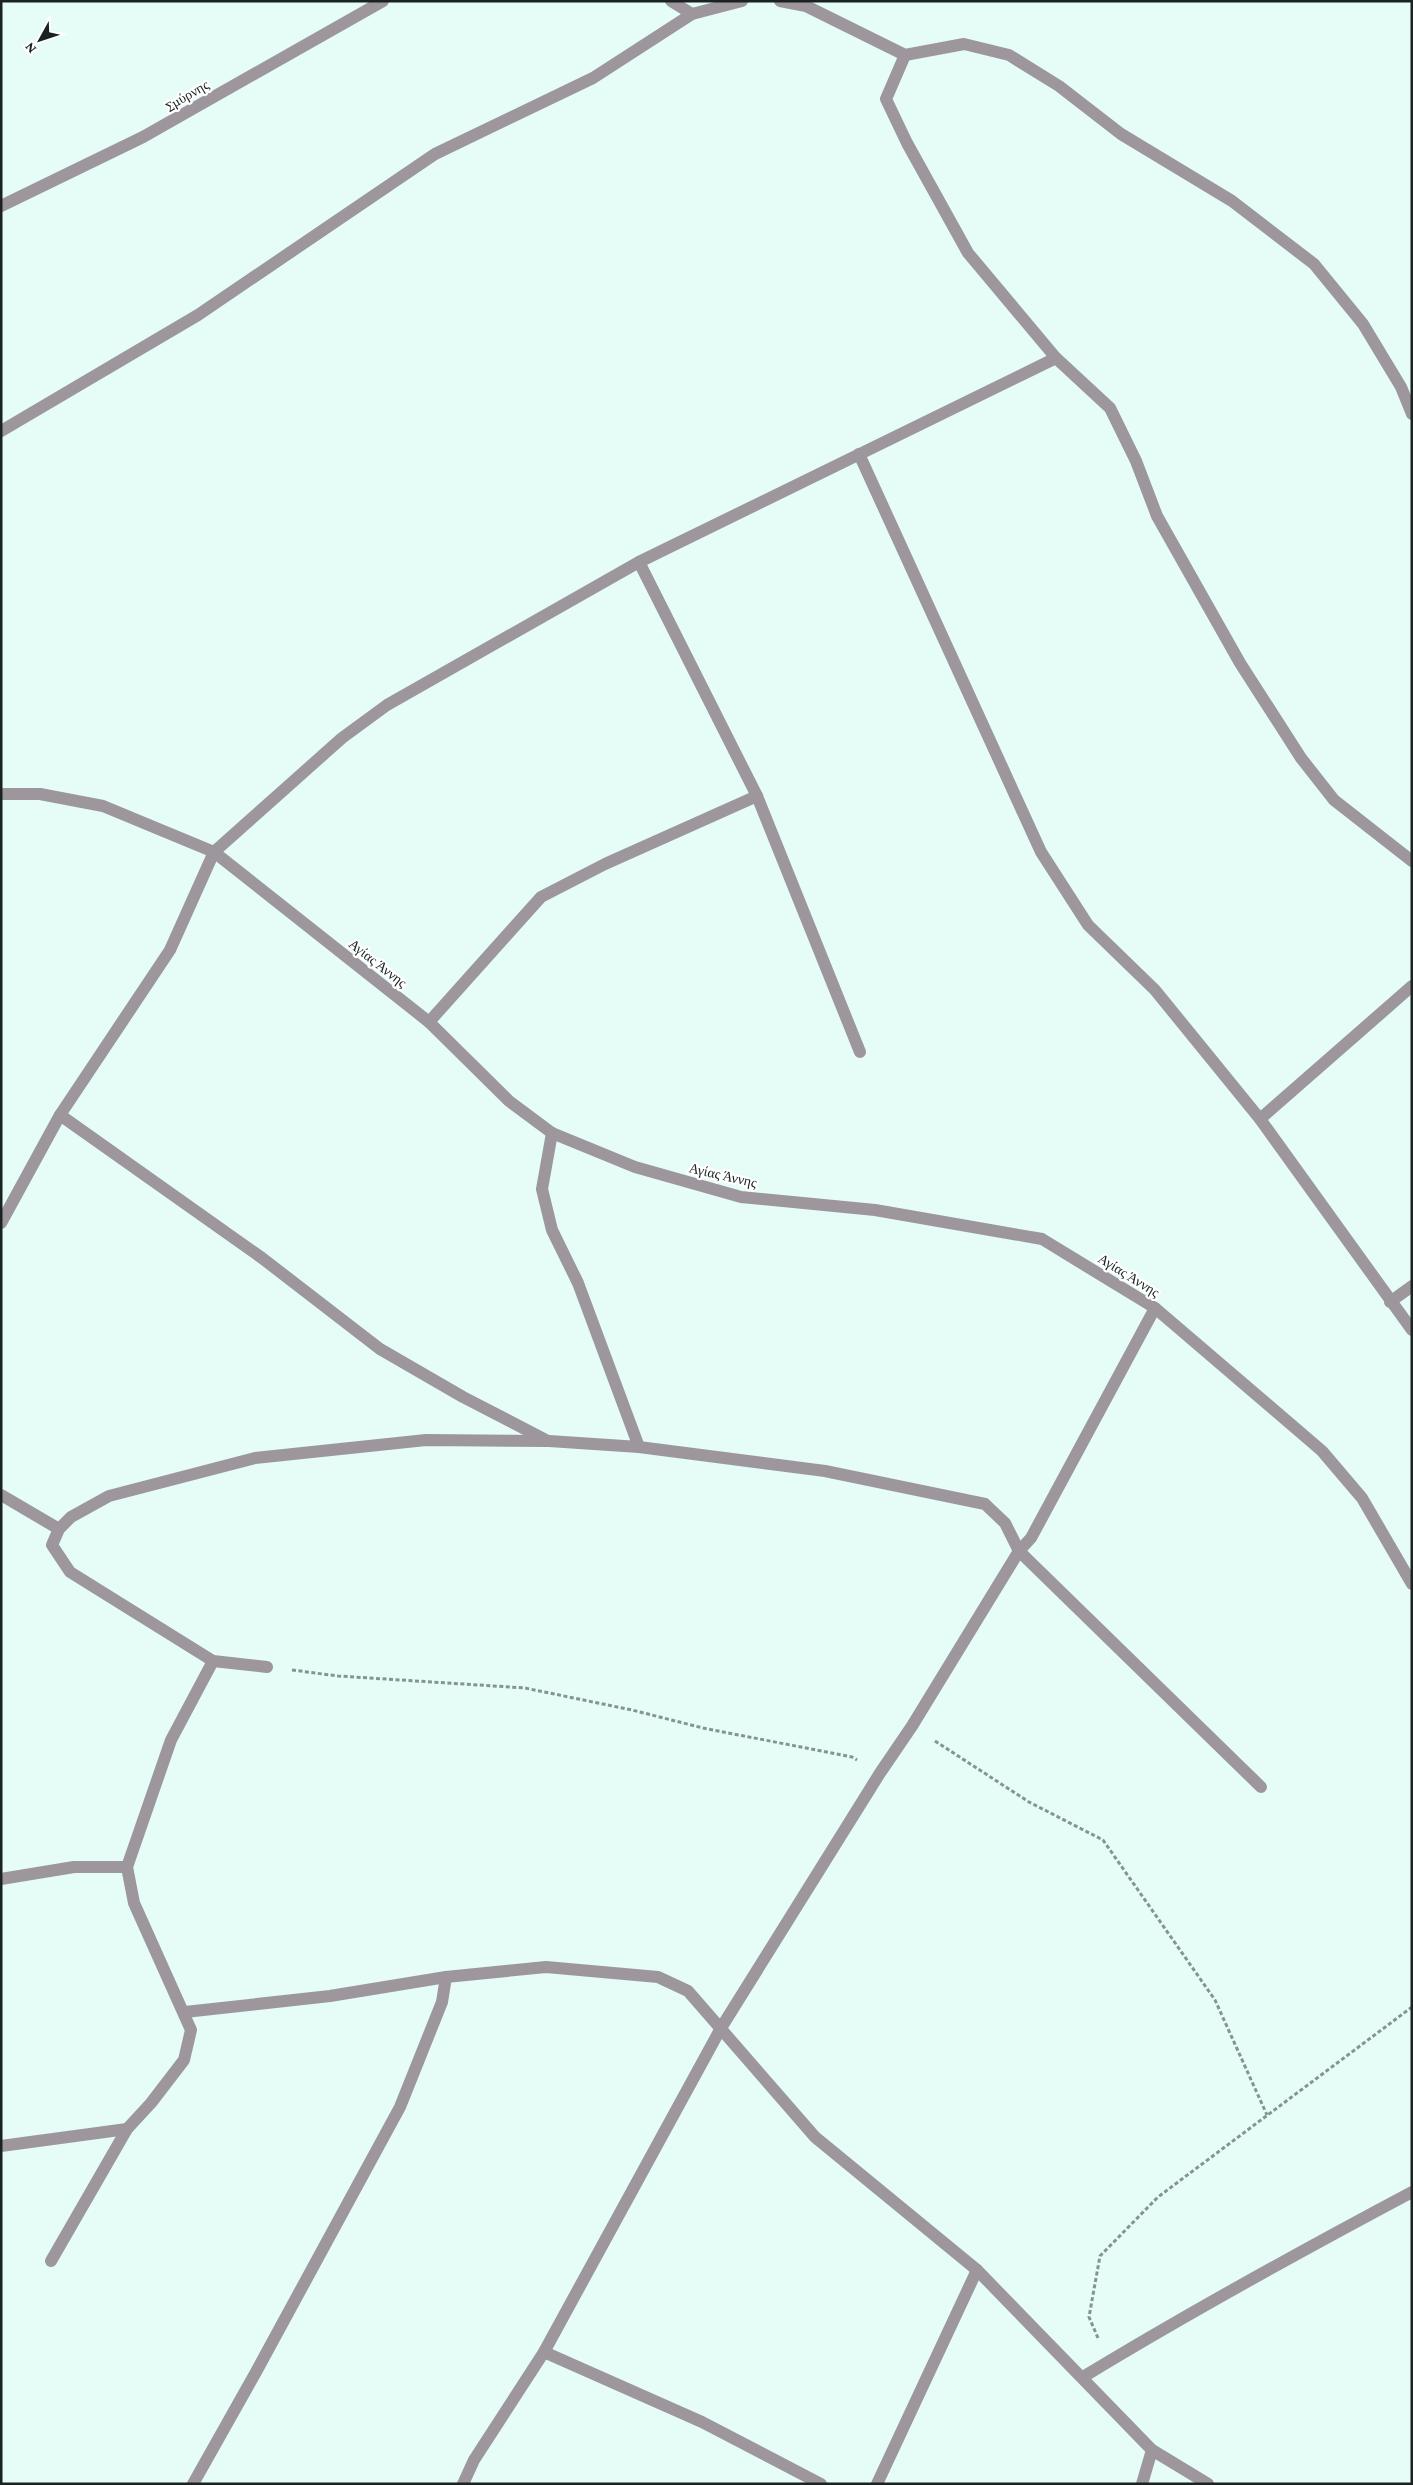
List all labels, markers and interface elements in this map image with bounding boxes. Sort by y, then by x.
north arrow [15,15,65,65]
text: N [21,39,39,57]
street label: Σμύρνης [162,76,212,114]
street label: Αγίας Άννης [346,935,411,991]
street label: Αγίας Άννης [687,1159,759,1191]
street label: Αγίας Άννης [1095,1250,1163,1300]

